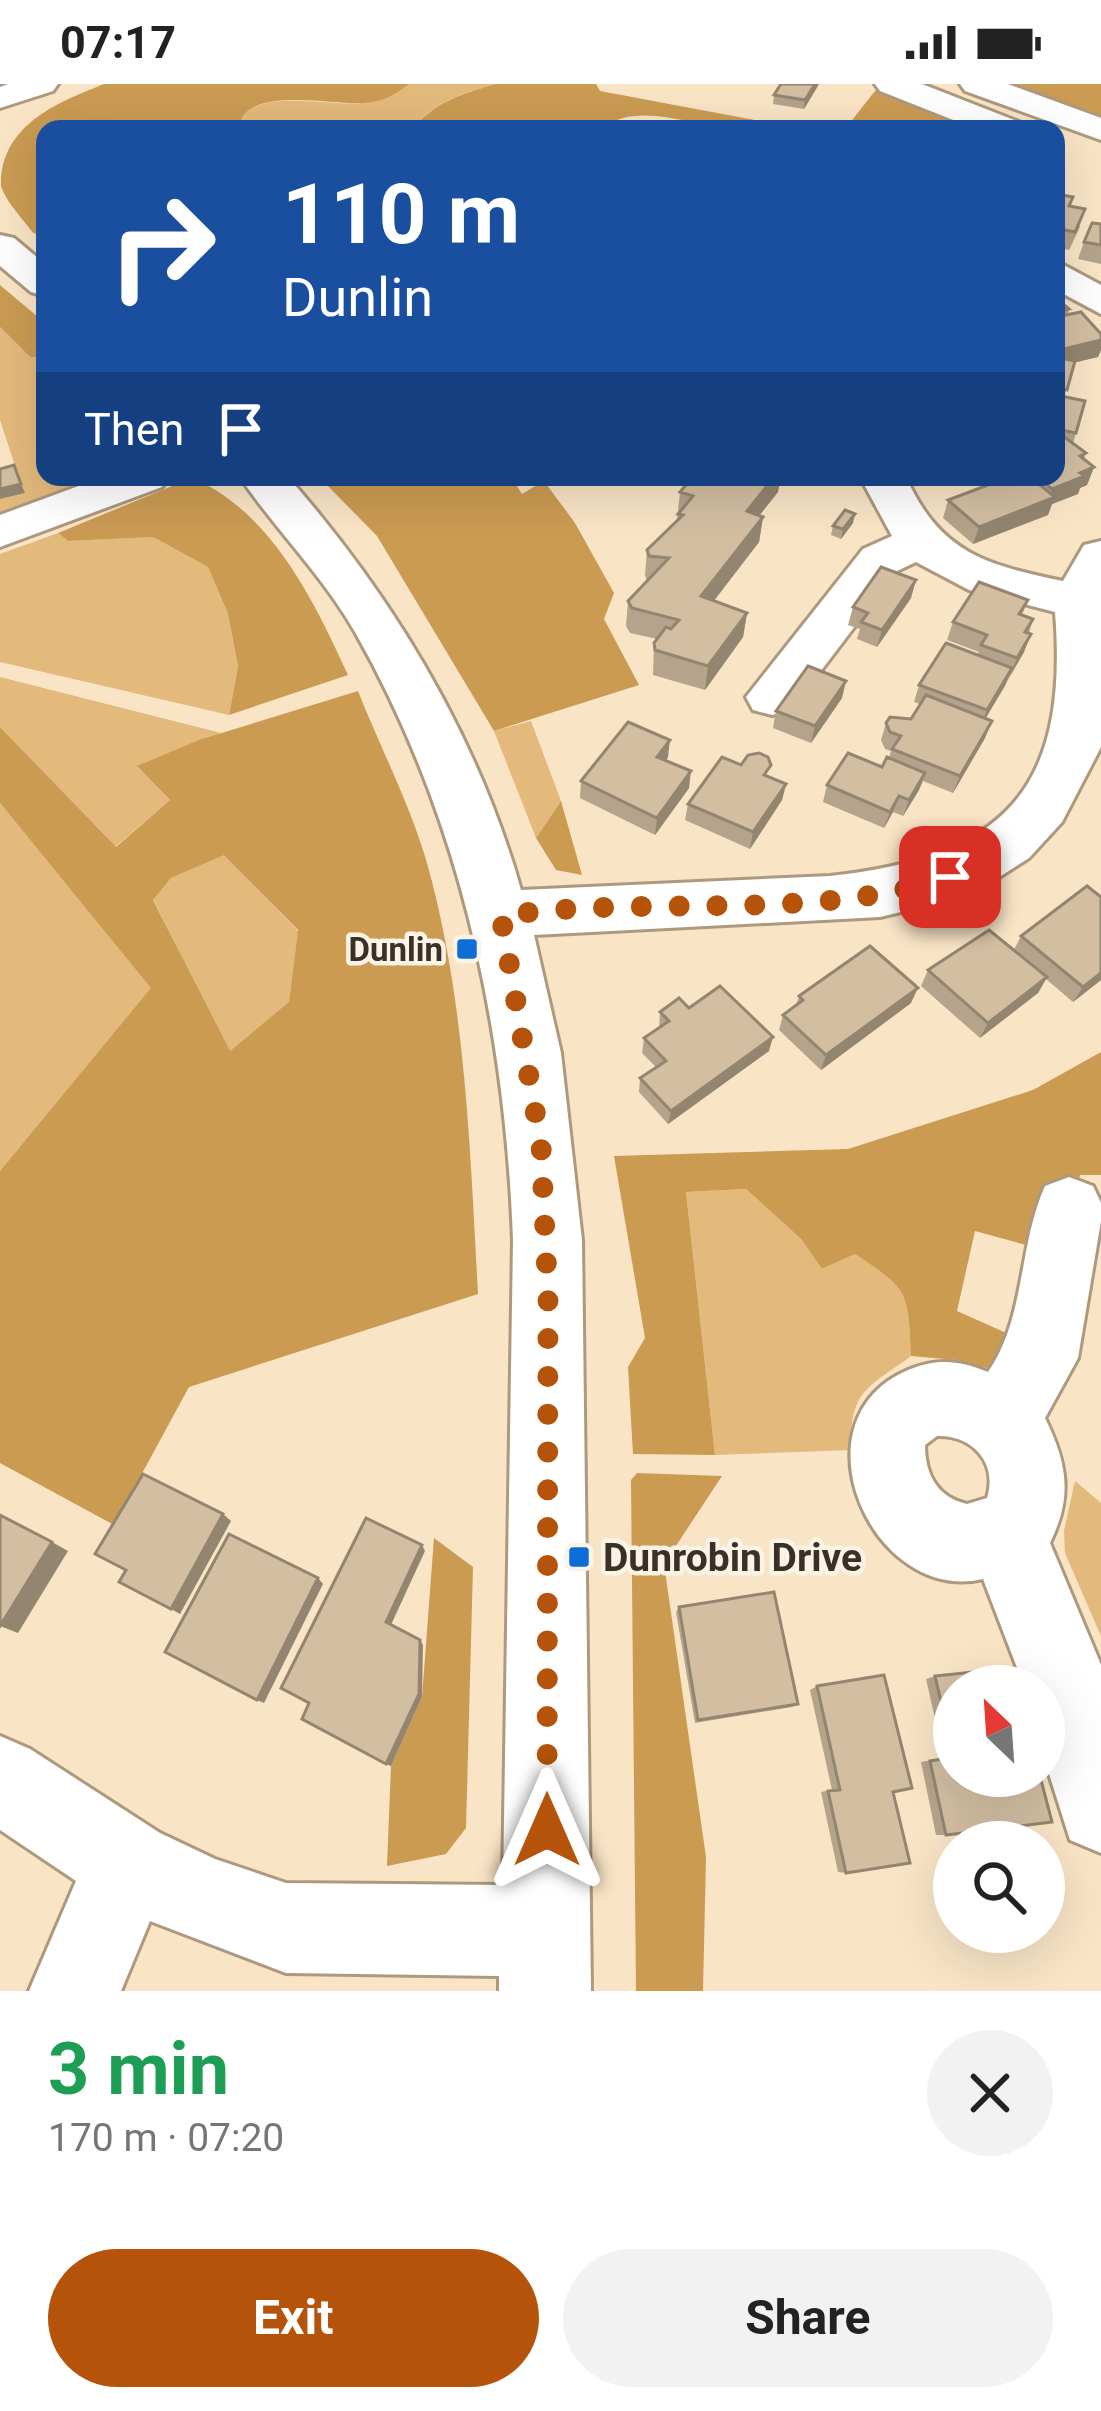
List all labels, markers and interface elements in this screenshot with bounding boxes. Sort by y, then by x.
text: 07:17 [60,16,176,69]
text: 110 m [282,165,520,264]
icon: right [84,168,240,324]
text: Dunlin [282,266,433,329]
icon: arrive [208,396,274,462]
text: Then [84,403,184,456]
pin [899,826,1001,928]
icon: arrive [917,844,983,910]
place label: Dunlin [349,930,443,969]
marker: Dunlin [454,936,480,962]
place label: Dunrobin Drive [603,1535,862,1581]
marker: Dunrobin Drive [566,1544,592,1570]
north arrow [933,1665,1065,1797]
map controls [933,1665,1065,1953]
position arrow [484,1767,610,1893]
button: search [933,1821,1065,1953]
text: 3 min [48,2027,229,2112]
button: close [927,2030,1053,2156]
text: 170 m · 07:20 [48,2115,284,2161]
button: Exit [48,2249,539,2387]
button: Share [563,2249,1053,2387]

